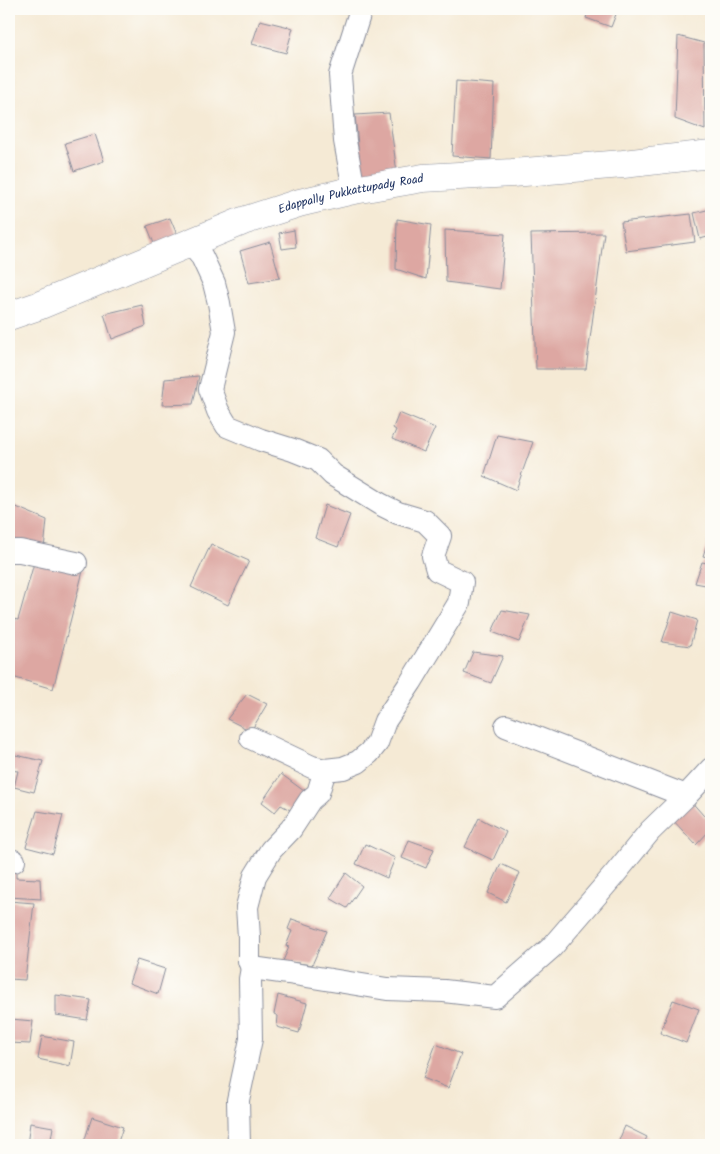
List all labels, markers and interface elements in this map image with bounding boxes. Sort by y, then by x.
street label: Edappally Pukkattupady Road [276,169,426,219]

